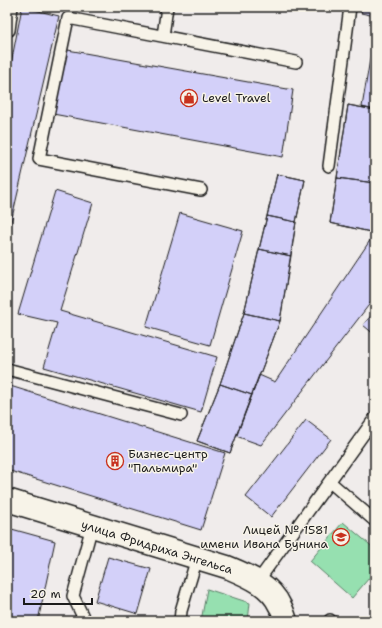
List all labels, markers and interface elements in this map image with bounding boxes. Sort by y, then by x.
shop icon: Level Travel [179,88,199,108]
place label: Level Travel [202,90,271,106]
place label: Бизнес-центр "Пальмира" [128,446,208,476]
building icon: Бизнес-центр "Пальмира" [105,451,125,471]
street label: улица Фридриха Энгельса [79,516,235,578]
place label: Лицей № 1581 имени Ивана Бунина [200,522,329,552]
school or university icon: Лицей № 1581 имени Ивана Бунина [331,527,351,547]
scale bar [24,580,92,606]
text: 20 m [30,586,61,602]

